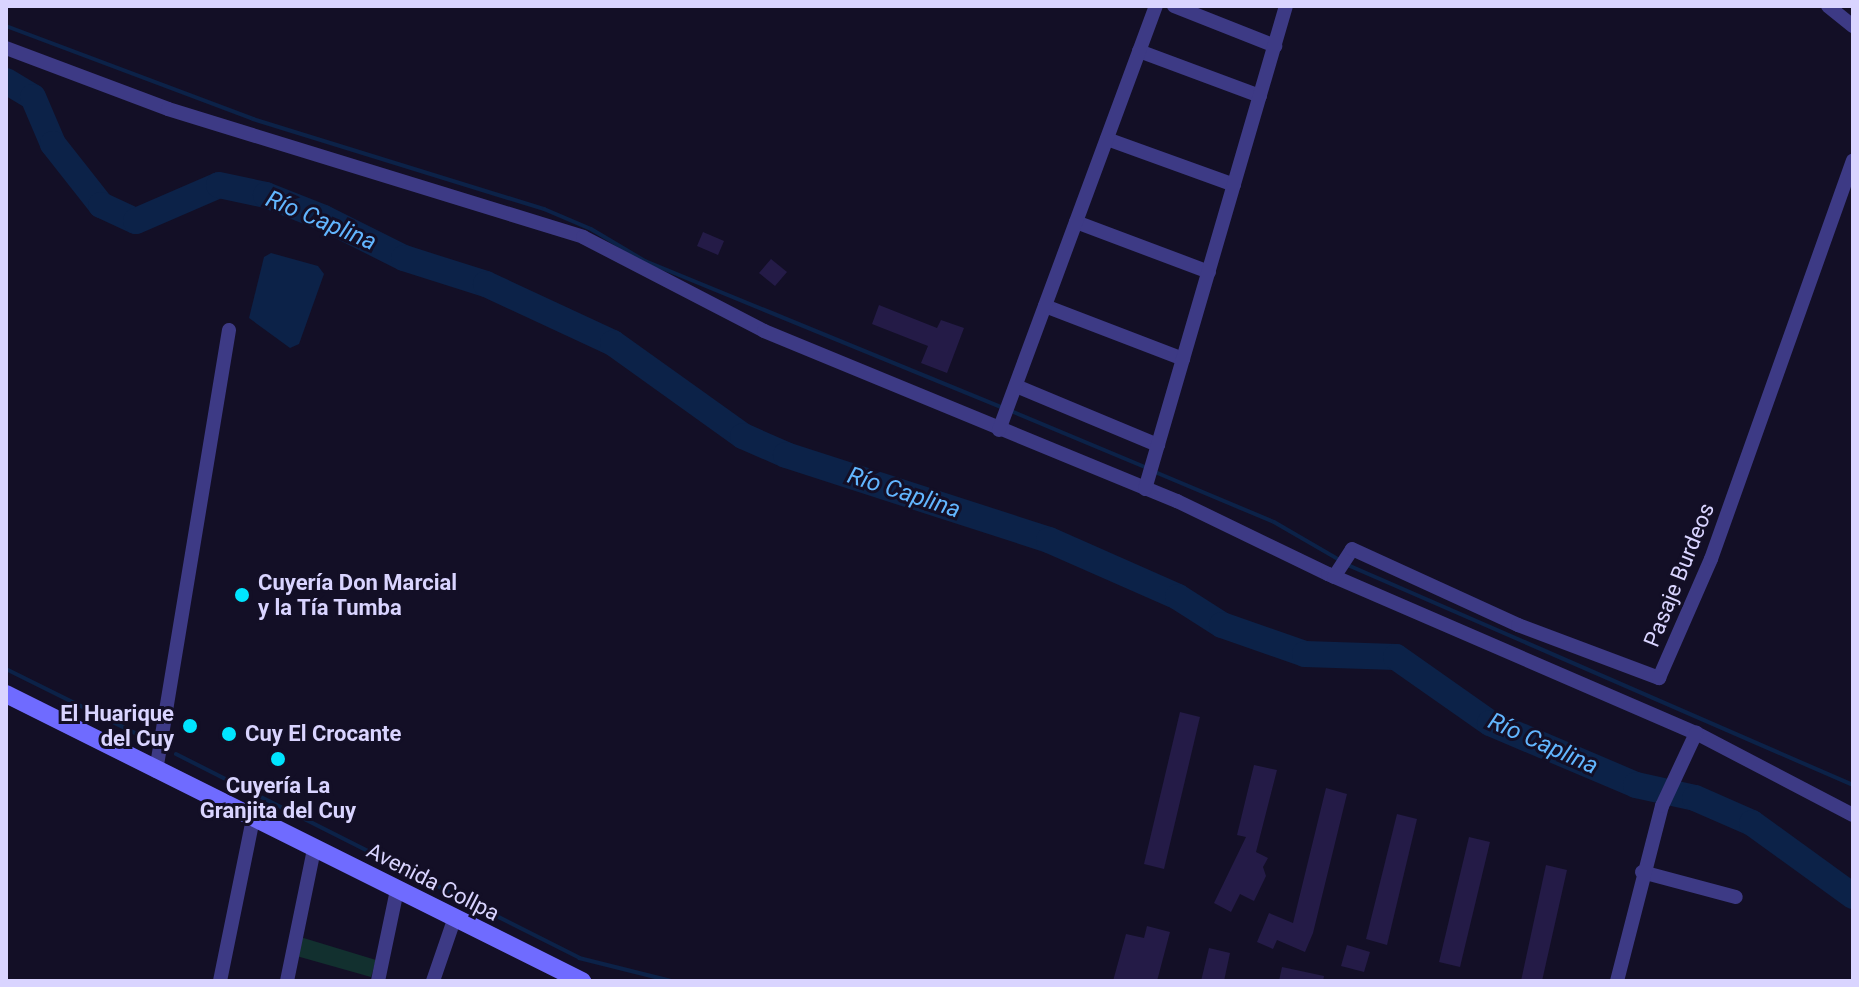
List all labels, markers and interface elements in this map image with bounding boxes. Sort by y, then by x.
water label: Río Caplina [262,185,380,257]
water label: Río Caplina [844,461,964,525]
street label: Pasaje Burdeos [1638,499,1720,651]
place label: Cuyería Don Marcial y la Tía Tumba [258,569,457,620]
marker: Cuyería Don Marcial y la Tía Tumba [233,586,251,604]
place label: El Huarique del Cuy [60,700,174,752]
water label: Río Caplina [1484,707,1602,781]
marker: El Huarique del Cuy [181,717,199,735]
place label: Cuy El Crocante [245,721,401,747]
marker: Cuy El Crocante [220,725,238,743]
marker: Cuyería La Granjita del Cuy [269,750,287,768]
place label: Cuyería La Granjita del Cuy [200,772,356,824]
street label: Avenida Collpa [362,837,504,927]

